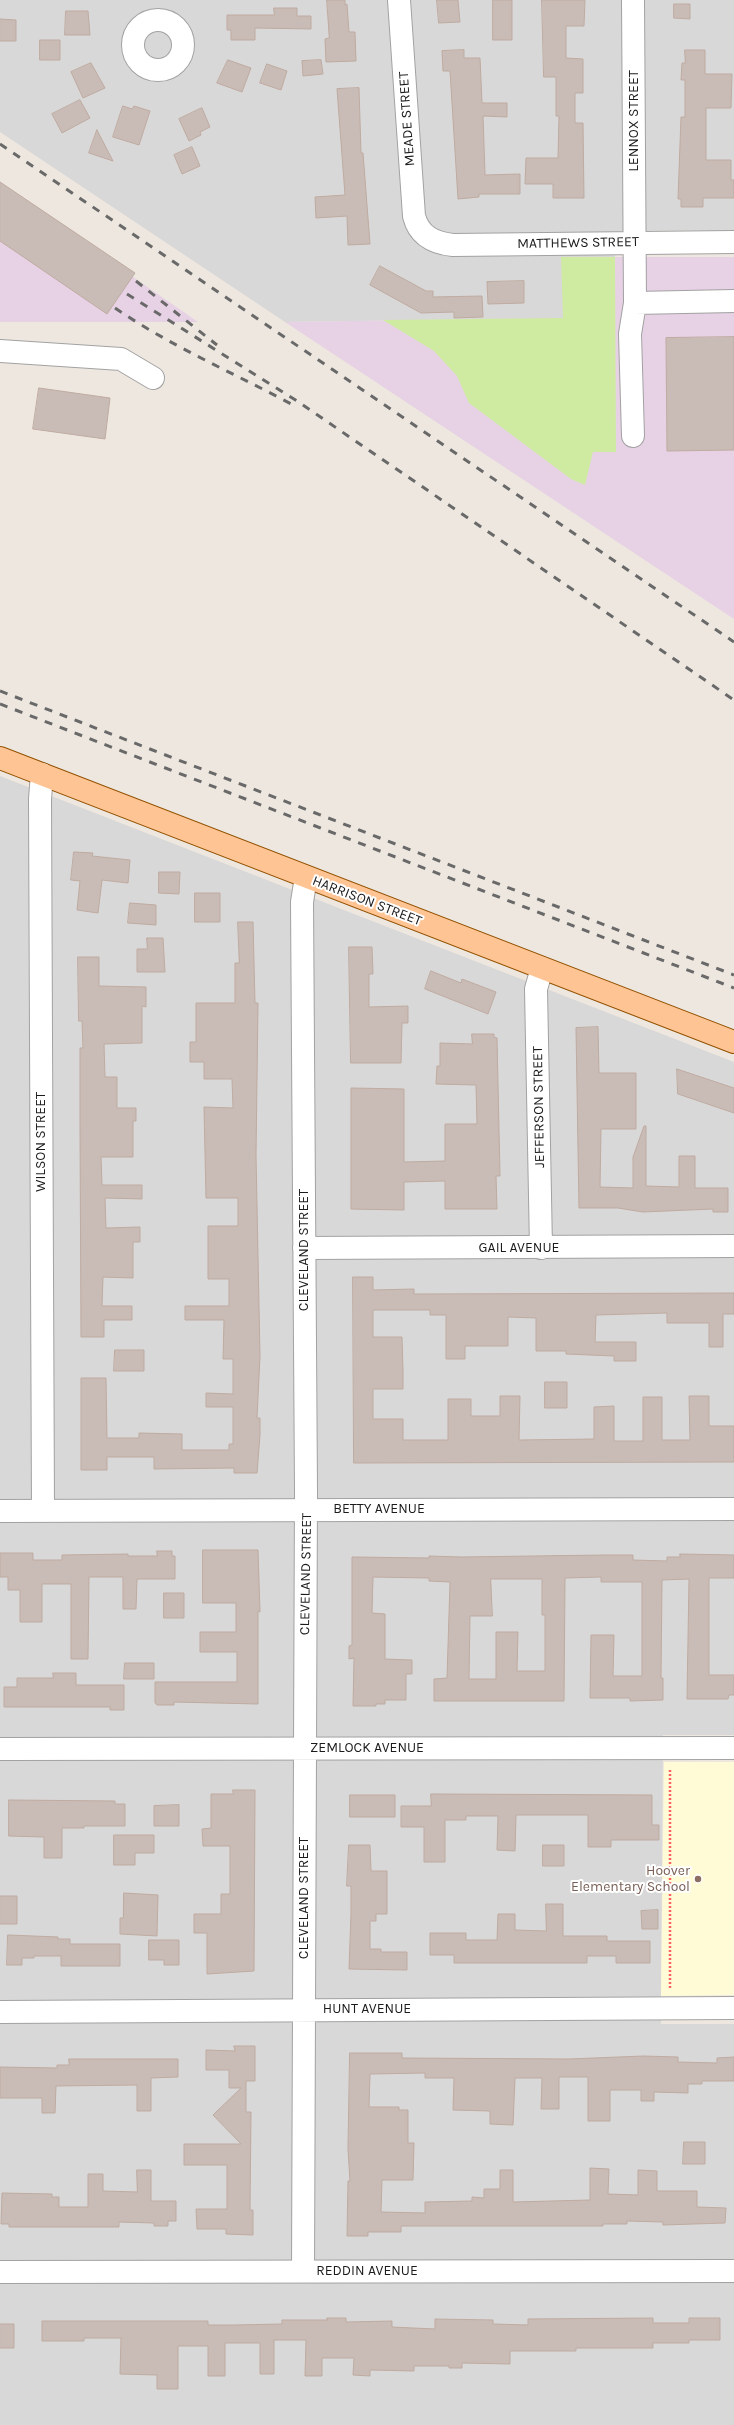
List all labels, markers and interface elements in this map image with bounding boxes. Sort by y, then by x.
street label: LENNOX STREET [626,70,642,172]
street label: MEADE STREET [395,71,419,167]
street label: MATTHEWS STREET [517,234,639,252]
street label: HARRISON STREET [310,872,424,930]
street label: JEFFERSON STREET [530,1046,548,1168]
street label: WILSON STREET [33,1092,49,1192]
street label: CLEVELAND STREET [296,1189,312,1311]
street label: GAIL AVENUE [479,1240,559,1256]
street label: BETTY AVENUE [333,1501,425,1517]
street label: CLEVELAND STREET [297,1513,315,1635]
street label: ZEMLOCK AVENUE [310,1740,424,1756]
street label: CLEVELAND STREET [296,1837,312,1959]
place label: Hoover Elementary School [571,1863,690,1896]
marker: Hoover Elementary School [693,1874,703,1884]
street label: HUNT AVENUE [323,2001,411,2017]
street label: REDDIN AVENUE [316,2263,418,2279]

